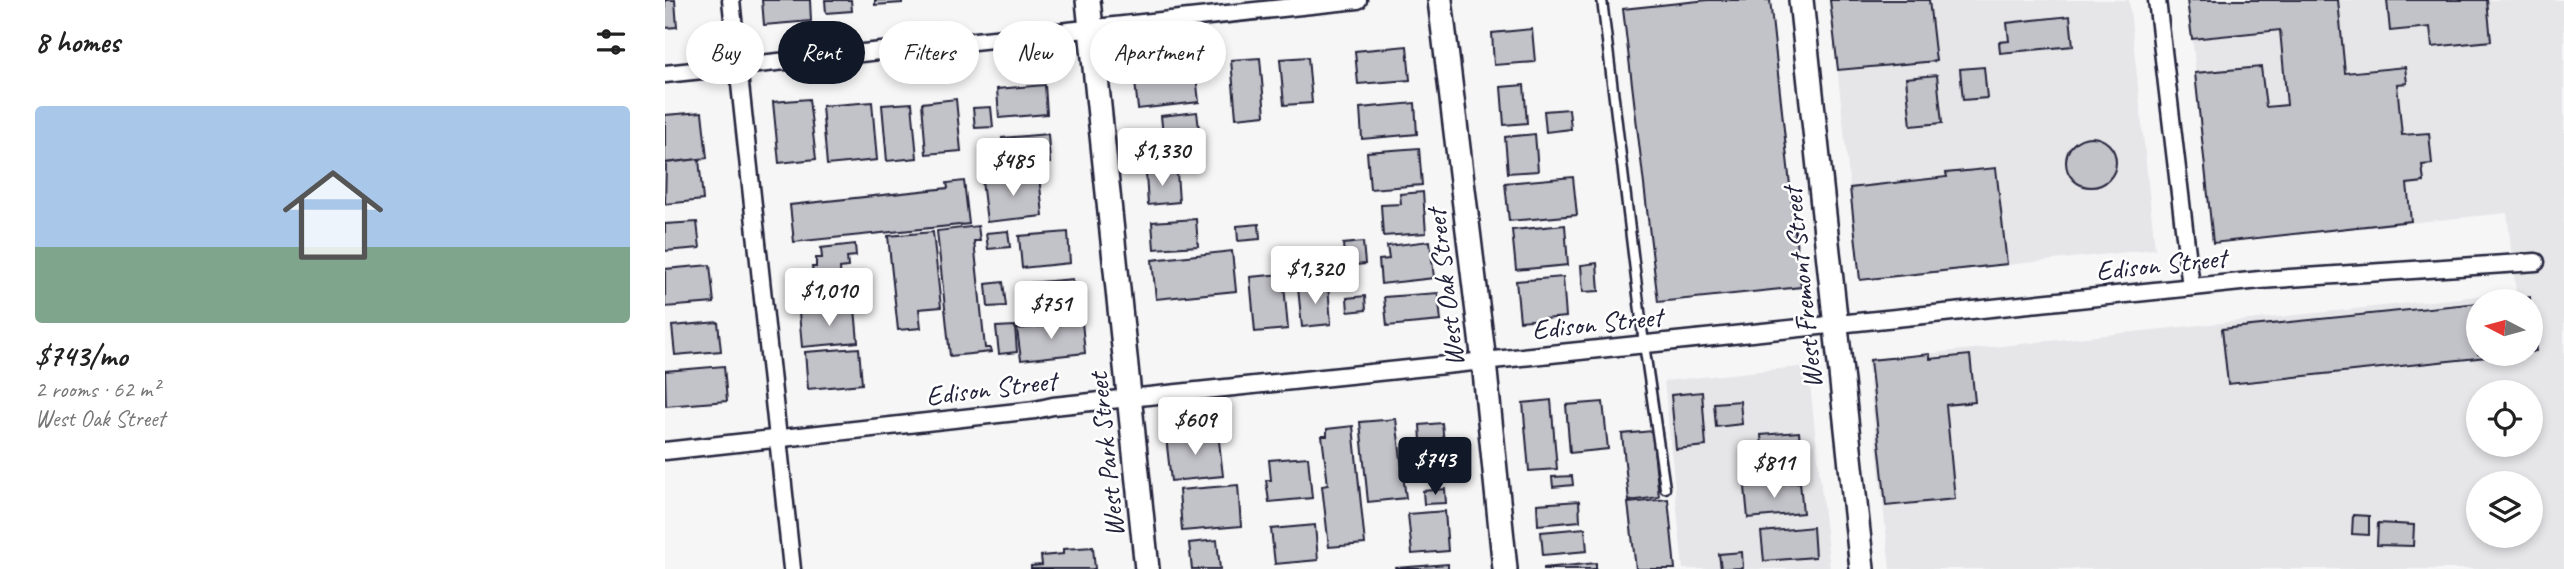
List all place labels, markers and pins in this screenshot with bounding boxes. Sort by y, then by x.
pin: $1,330 [1105,128,1219,188]
pin: $485 [972,138,1054,198]
pin: $1,320 [1258,246,1372,306]
pin: $1,010 [772,268,886,328]
pin: $751 [1010,282,1092,341]
pin: $609 [1154,398,1236,457]
pin: $743 [1394,438,1476,497]
pin: $811 [1733,440,1815,500]

